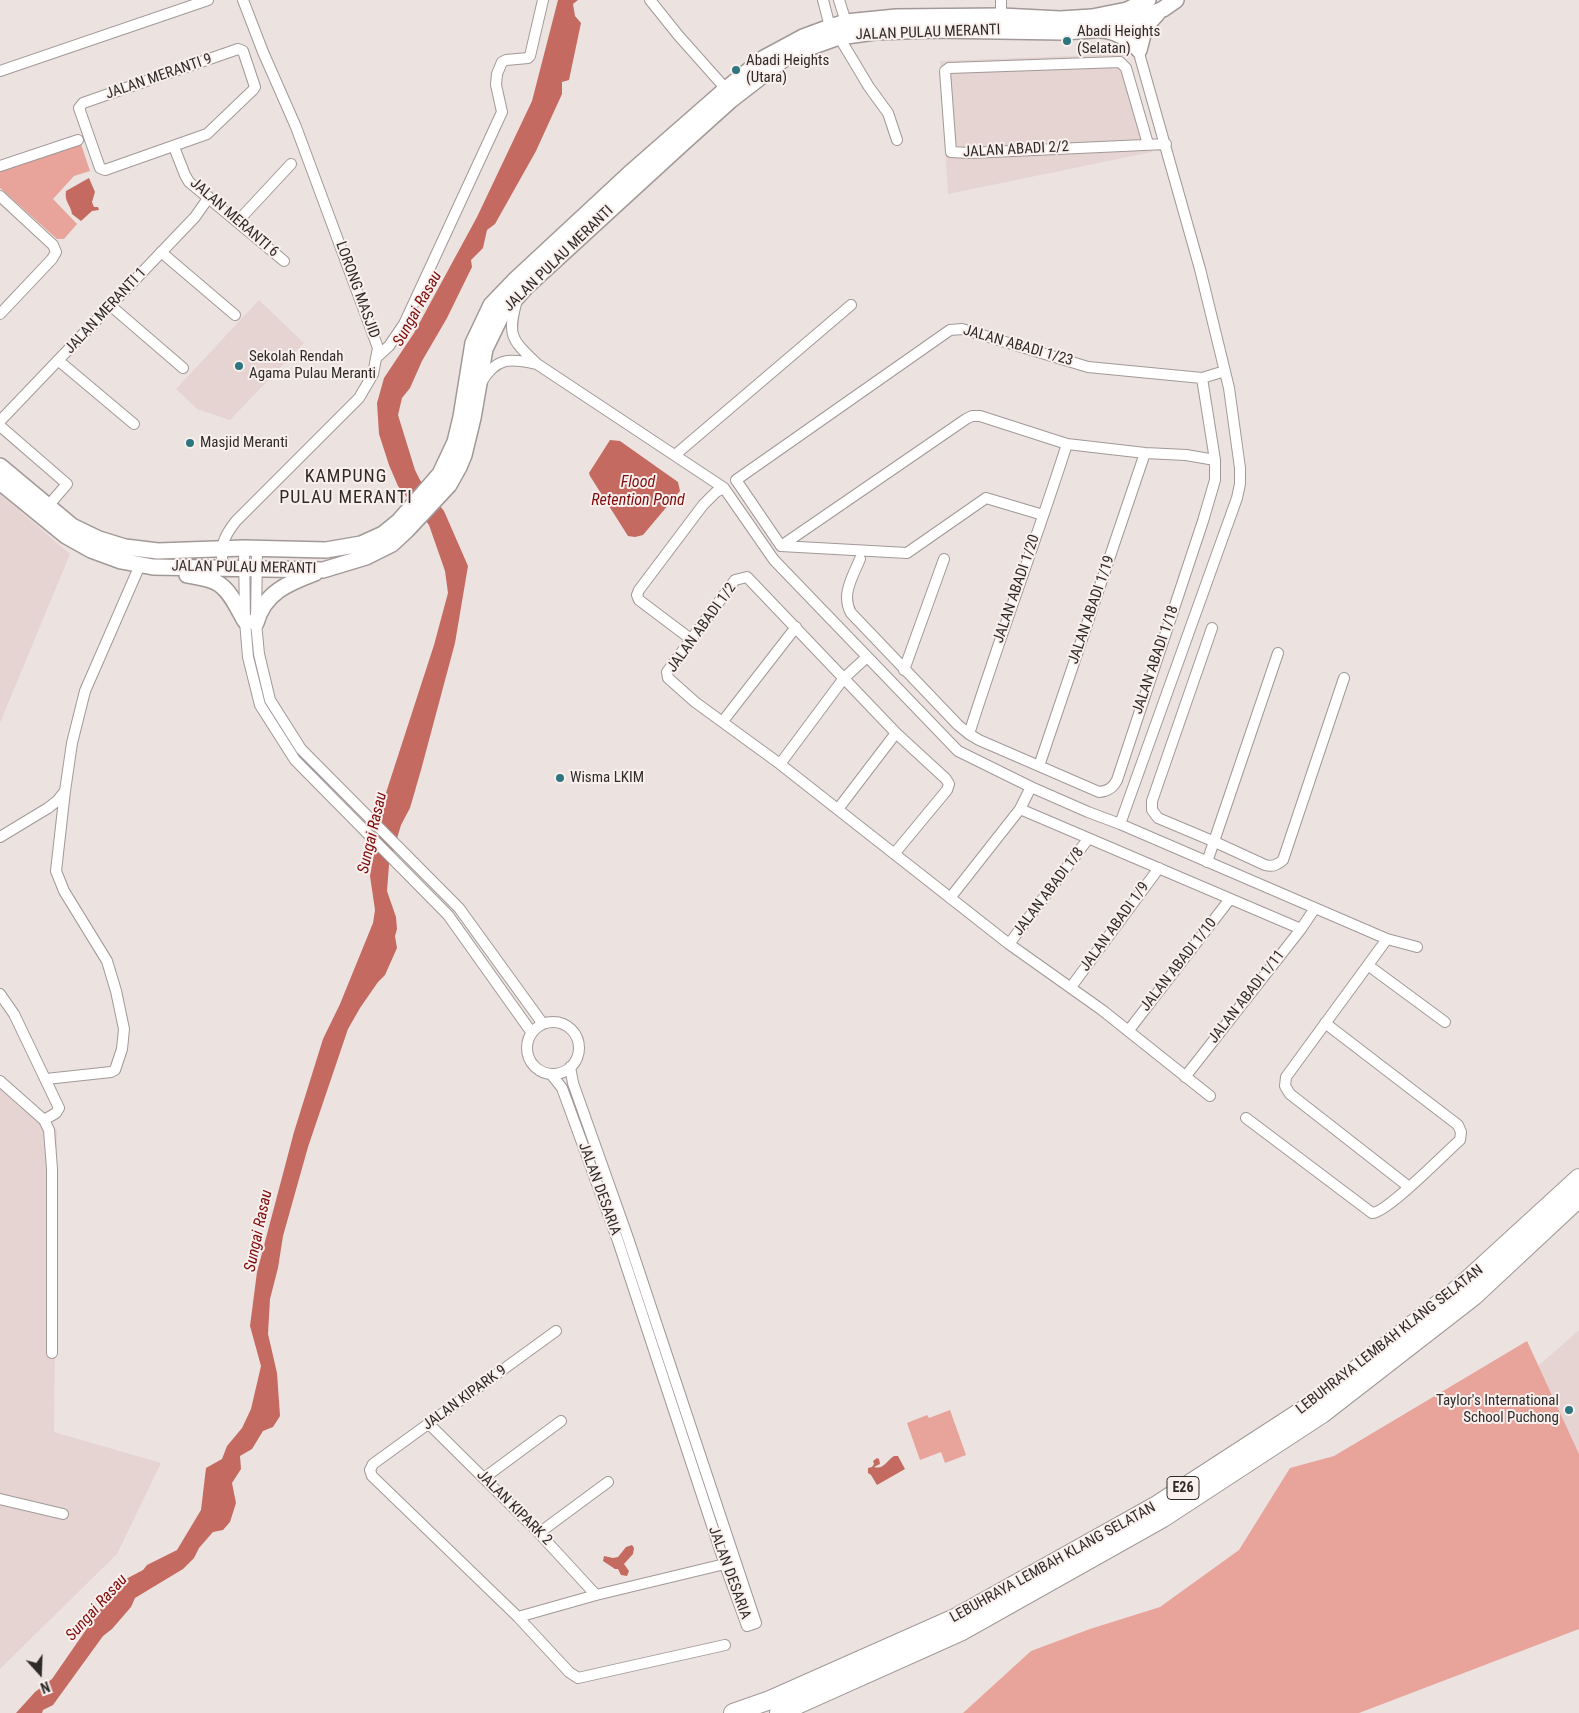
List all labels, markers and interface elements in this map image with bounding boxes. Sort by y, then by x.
street label: JALAN PULAU MERANTI [855,21,1001,45]
place label: Abadi Heights (Selatan) [1077,23,1160,58]
marker: Abadi Heights (Selatan) [1061,35,1073,47]
street label: JALAN MERANTI 9 [103,50,215,104]
place label: Abadi Heights (Utara) [746,52,829,87]
marker: Abadi Heights (Utara) [730,64,742,76]
street label: JALAN ABADI 2/2 [963,138,1069,162]
street label: JALAN MERANTI 6 [186,175,282,261]
street label: JALAN PULAU MERANTI [501,202,617,316]
street label: LORONG MASJID [331,239,383,341]
street label: JALAN MERANTI 1 [61,264,151,358]
water label: Sungai Rasau [389,268,447,350]
street label: JALAN ABADI 1/23 [961,322,1075,370]
place label: Sekolah Rendah Agama Pulau Meranti [249,348,376,383]
marker: Sekolah Rendah Agama Pulau Meranti [233,360,245,372]
place label: Masjid Meranti [200,434,288,452]
marker: Masjid Meranti [184,437,196,449]
district label: KAMPUNG PULAU MERANTI [278,466,414,508]
water label: Flood Retention Pond [591,473,685,511]
street label: JALAN ABADI 1/20 [990,532,1044,646]
street label: JALAN ABADI 1/19 [1065,553,1119,667]
street label: JALAN PULAU MERANTI [171,558,317,578]
street label: JALAN ABADI 1/2 [664,580,740,676]
street label: JALAN ABADI 1/18 [1129,603,1183,717]
place label: Wisma LKIM [570,769,644,787]
marker: Wisma LKIM [554,772,566,784]
water label: Sungai Rasau [354,790,392,876]
street label: JALAN ABADI 1/8 [1010,844,1088,940]
street label: JALAN ABADI 1/9 [1077,879,1153,975]
street label: JALAN ABADI 1/10 [1137,915,1221,1015]
street label: JALAN ABADI 1/11 [1205,947,1289,1047]
street label: JALAN DESARIA [574,1140,624,1238]
water label: Sungai Rasau [241,1188,277,1274]
street label: LEBUHRAYA LEMBAH KLANG SELATAN [1293,1261,1487,1419]
street label: JALAN KIPARK 9 [420,1362,510,1434]
place label: Taylor's International School Puchong [1436,1392,1559,1427]
marker: Taylor's International School Puchong [1563,1404,1575,1416]
street label: JALAN KIPARK 2 [473,1467,555,1549]
road number: E26 [1167,1476,1199,1500]
street label: LEBUHRAYA LEMBAH KLANG SELATAN [947,1499,1159,1627]
street label: JALAN DESARIA [704,1524,754,1622]
water label: Sungai Rasau [62,1571,132,1645]
north arrow [15,1648,65,1698]
text: N [38,1678,52,1696]

